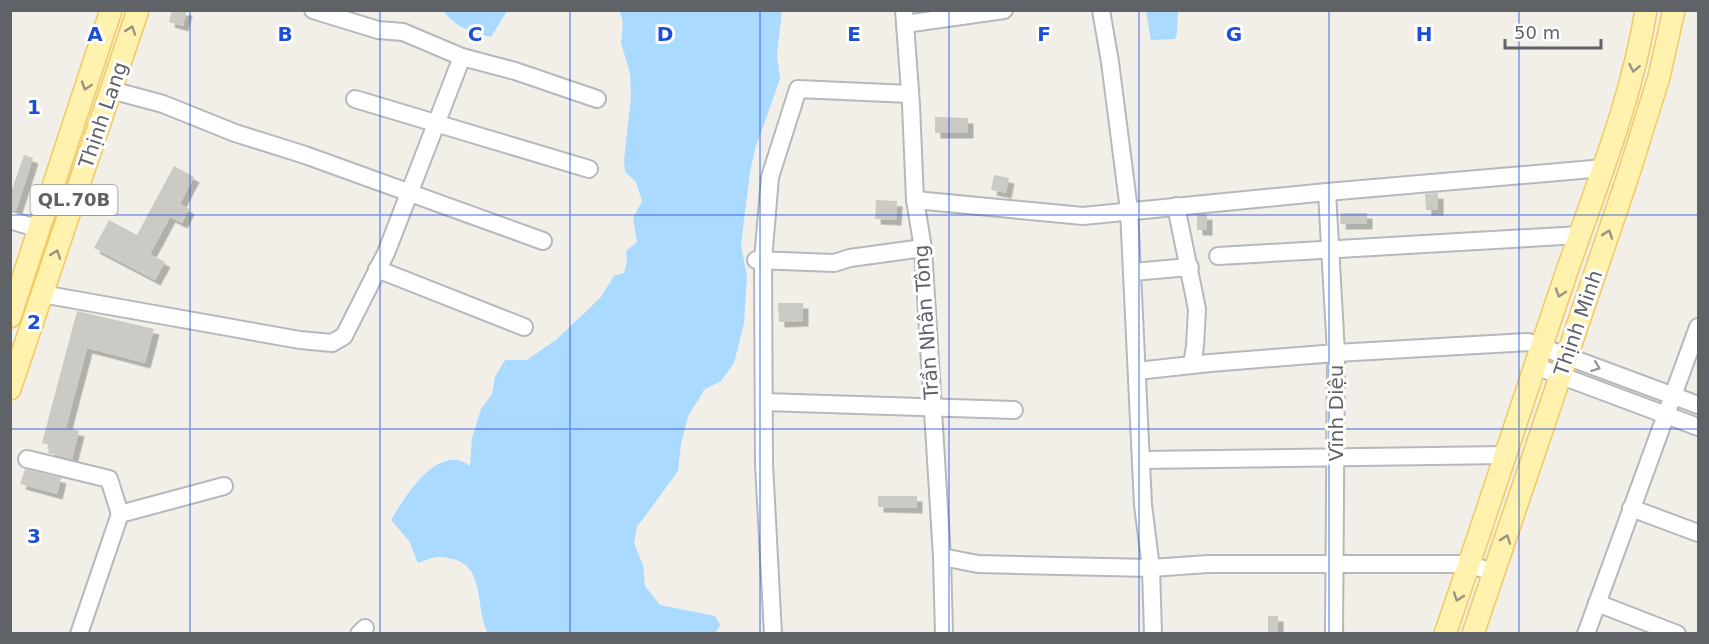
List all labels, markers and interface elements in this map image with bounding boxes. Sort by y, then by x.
scale bar [1505,12,1601,50]
text: A [87,22,103,46]
text: B [277,22,293,46]
text: C [468,22,482,46]
text: D [657,22,673,46]
text: E [847,22,861,46]
text: F [1037,22,1051,46]
text: G [1226,22,1242,46]
text: H [1416,22,1432,46]
text: 50 m [1514,22,1560,43]
one-way arrow [124,25,137,35]
street label: Thịnh Lang [73,59,132,172]
one-way arrow [1628,63,1641,73]
one-way arrow [81,80,94,91]
text: 1 [27,95,41,119]
road number: QL.70B [31,185,118,215]
one-way arrow [1601,229,1614,240]
street label: Trần Nhân Tông [909,244,943,401]
one-way arrow [48,249,61,260]
street label: Thịnh Minh [1548,267,1607,380]
one-way arrow [1554,287,1567,298]
text: 2 [27,310,41,334]
one-way arrow [1590,360,1601,372]
street label: Vĩnh Diệu [1324,365,1348,461]
text: 3 [27,524,41,548]
one-way arrow [1498,534,1511,545]
one-way arrow [1452,591,1465,602]

